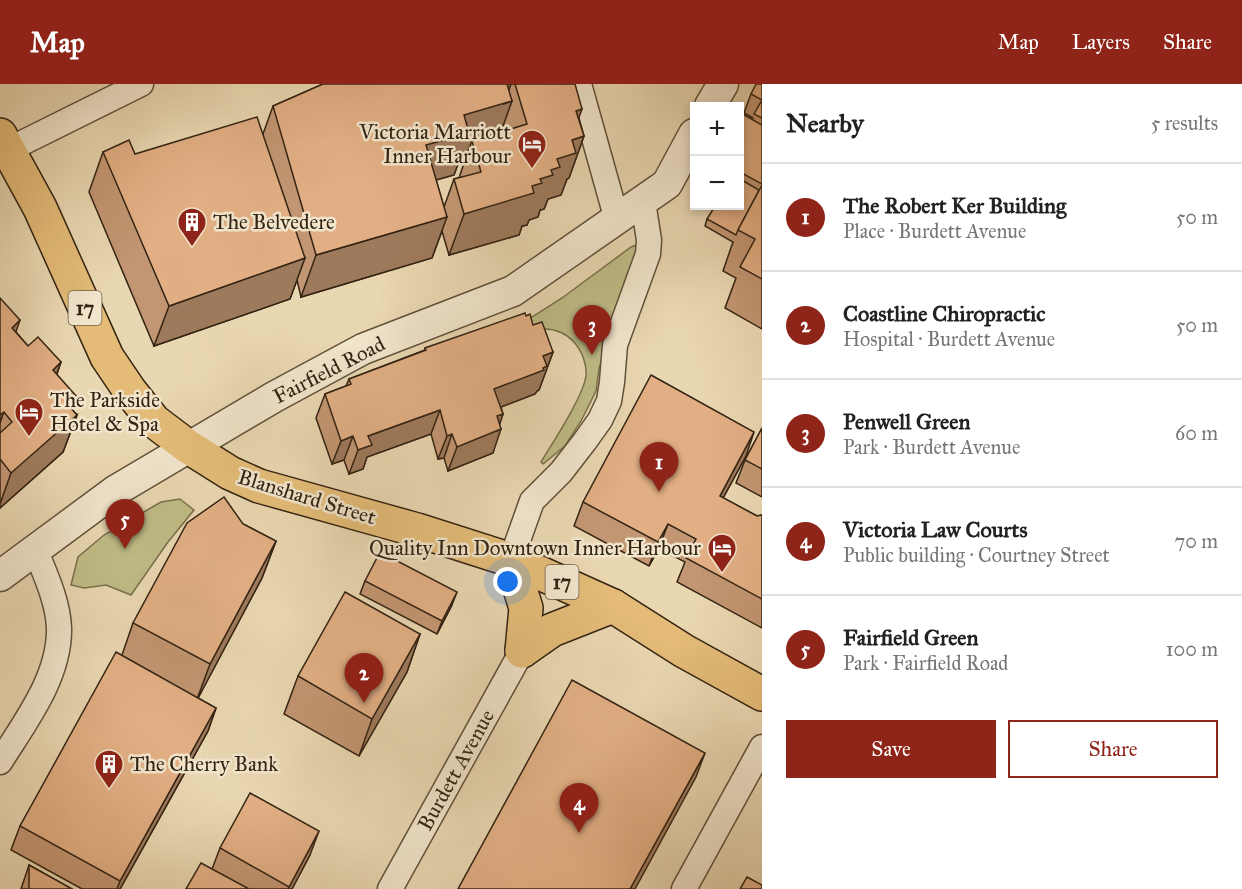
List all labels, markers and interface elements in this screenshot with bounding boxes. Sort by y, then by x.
text: Map [30,25,85,60]
text: Map [998,29,1039,55]
text: Layers [1072,29,1130,55]
text: Share [1163,29,1212,55]
map controls [690,102,744,210]
button: + [690,102,744,156]
text: Nearby [786,107,864,139]
text: 5 results [1151,111,1218,135]
place label: Victoria Marriott Inner Harbour [358,119,512,169]
hotel icon: Victoria Marriott Inner Harbour [516,128,548,170]
button: − [690,156,744,210]
text: The Robert Ker Building [843,192,1066,219]
text: 1 [802,205,809,229]
text: 50 m [1176,205,1218,229]
building icon: The Belvedere [176,206,208,248]
place label: The Belvedere [213,209,335,235]
text: Place · Burdett Avenue [843,219,1026,243]
road number: 17 [68,291,101,325]
text: Coastline Chiropractic [843,300,1046,327]
pin: 3 [572,306,612,355]
text: 2 [801,313,810,337]
text: 50 m [1176,313,1218,337]
text: Hospital · Burdett Avenue [843,327,1055,351]
street label: Fairfield Road [269,330,390,409]
place label: The Parkside Hotel & Spa [50,387,160,437]
hotel icon: The Parkside Hotel & Spa [13,396,45,438]
text: Penwell Green [843,408,970,435]
text: 3 [802,421,810,445]
text: 60 m [1175,421,1218,445]
text: Park · Burdett Avenue [843,435,1020,459]
pin: 1 [640,442,678,492]
street label: Blanshard Street [235,464,380,531]
pin: 5 [106,500,144,549]
text: Victoria Law Courts [843,516,1027,543]
text: 4 [800,529,811,553]
text: 70 m [1175,529,1218,553]
hotel icon: Quality Inn Downtown Inner Harbour [706,532,738,574]
place label: Quality Inn Downtown Inner Harbour [369,535,701,561]
text: Public building · Courtney Street [843,543,1110,567]
road number: 17 [546,565,578,599]
your location [493,567,522,596]
text: Fairfield Green [843,624,978,651]
text: 5 [801,637,810,661]
text: 100 m [1166,637,1218,661]
text: Park · Fairfield Road [843,651,1008,675]
pin: 2 [344,654,384,703]
street label: Burdett Avenue [412,705,500,835]
button: Save [786,720,996,778]
button: Share [1008,720,1218,778]
building icon: The Cherry Bank [93,748,125,790]
place label: The Cherry Bank [130,751,278,777]
pin: 4 [560,784,598,833]

